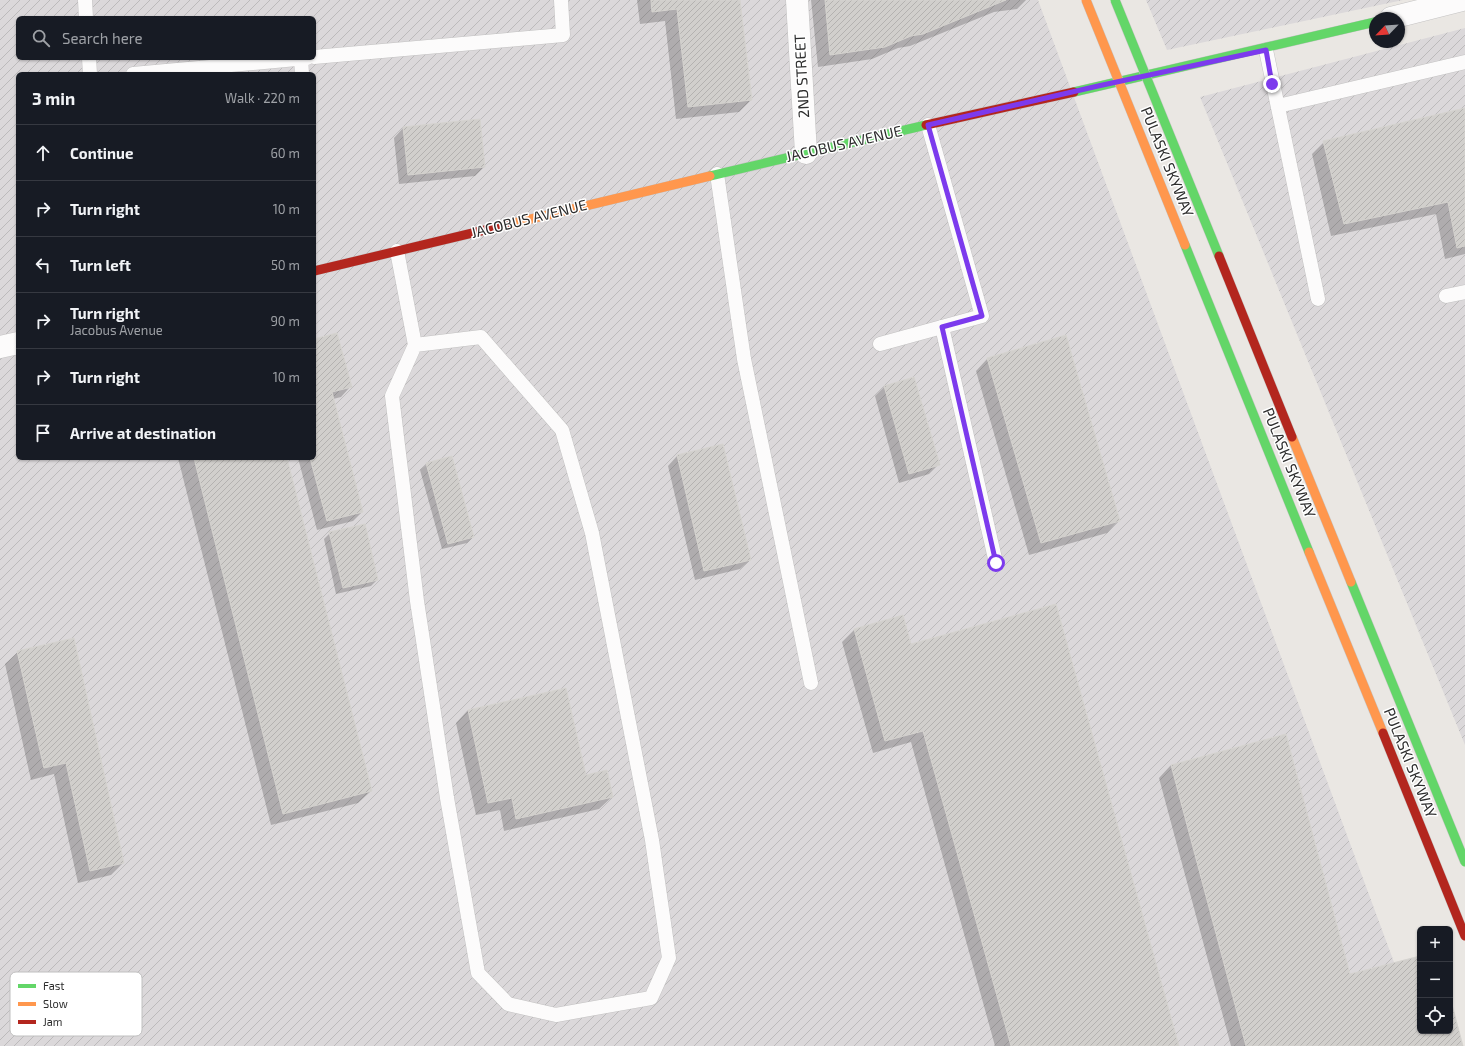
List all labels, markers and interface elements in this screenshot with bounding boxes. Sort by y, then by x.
north arrow [1369,12,1405,48]
search box [16,16,316,60]
icon: search [30,27,52,49]
text: Search here [62,29,143,47]
street label: 2ND STREET [790,33,812,119]
route end [1263,75,1281,93]
text: 3 min [32,88,75,108]
text: Walk · 220 m [225,90,300,106]
street label: PULASKI SKYWAY [1138,104,1198,220]
street label: JACOBUS AVENUE [784,121,904,165]
icon: ahead [32,142,54,164]
text: Continue [70,144,133,162]
text: 60 m [270,145,300,161]
street label: JACOBUS AVENUE [469,195,589,241]
icon: right [32,198,54,220]
text: Turn right [70,200,140,218]
text: 10 m [273,201,300,217]
icon: left [32,254,54,276]
text: Turn left [70,256,131,274]
text: 50 m [271,257,300,273]
text: Turn right [70,304,140,322]
icon: right [32,310,54,332]
text: 90 m [270,313,300,329]
text: Jacobus Avenue [70,322,163,338]
icon: right [32,366,54,388]
text: Turn right [70,368,140,386]
text: 10 m [273,369,300,385]
street label: PULASKI SKYWAY [1260,405,1320,521]
icon: arrive [32,422,54,444]
text: Arrive at destination [70,424,216,442]
route start [987,554,1005,572]
street label: PULASKI SKYWAY [1381,705,1441,821]
map controls [1417,926,1453,1034]
button: + [1417,926,1453,962]
button: − [1417,962,1453,998]
legend [10,972,142,1036]
text: Fast [43,979,65,992]
text: Slow [43,997,68,1010]
button: locate [1417,998,1453,1034]
text: Jam [43,1015,62,1028]

